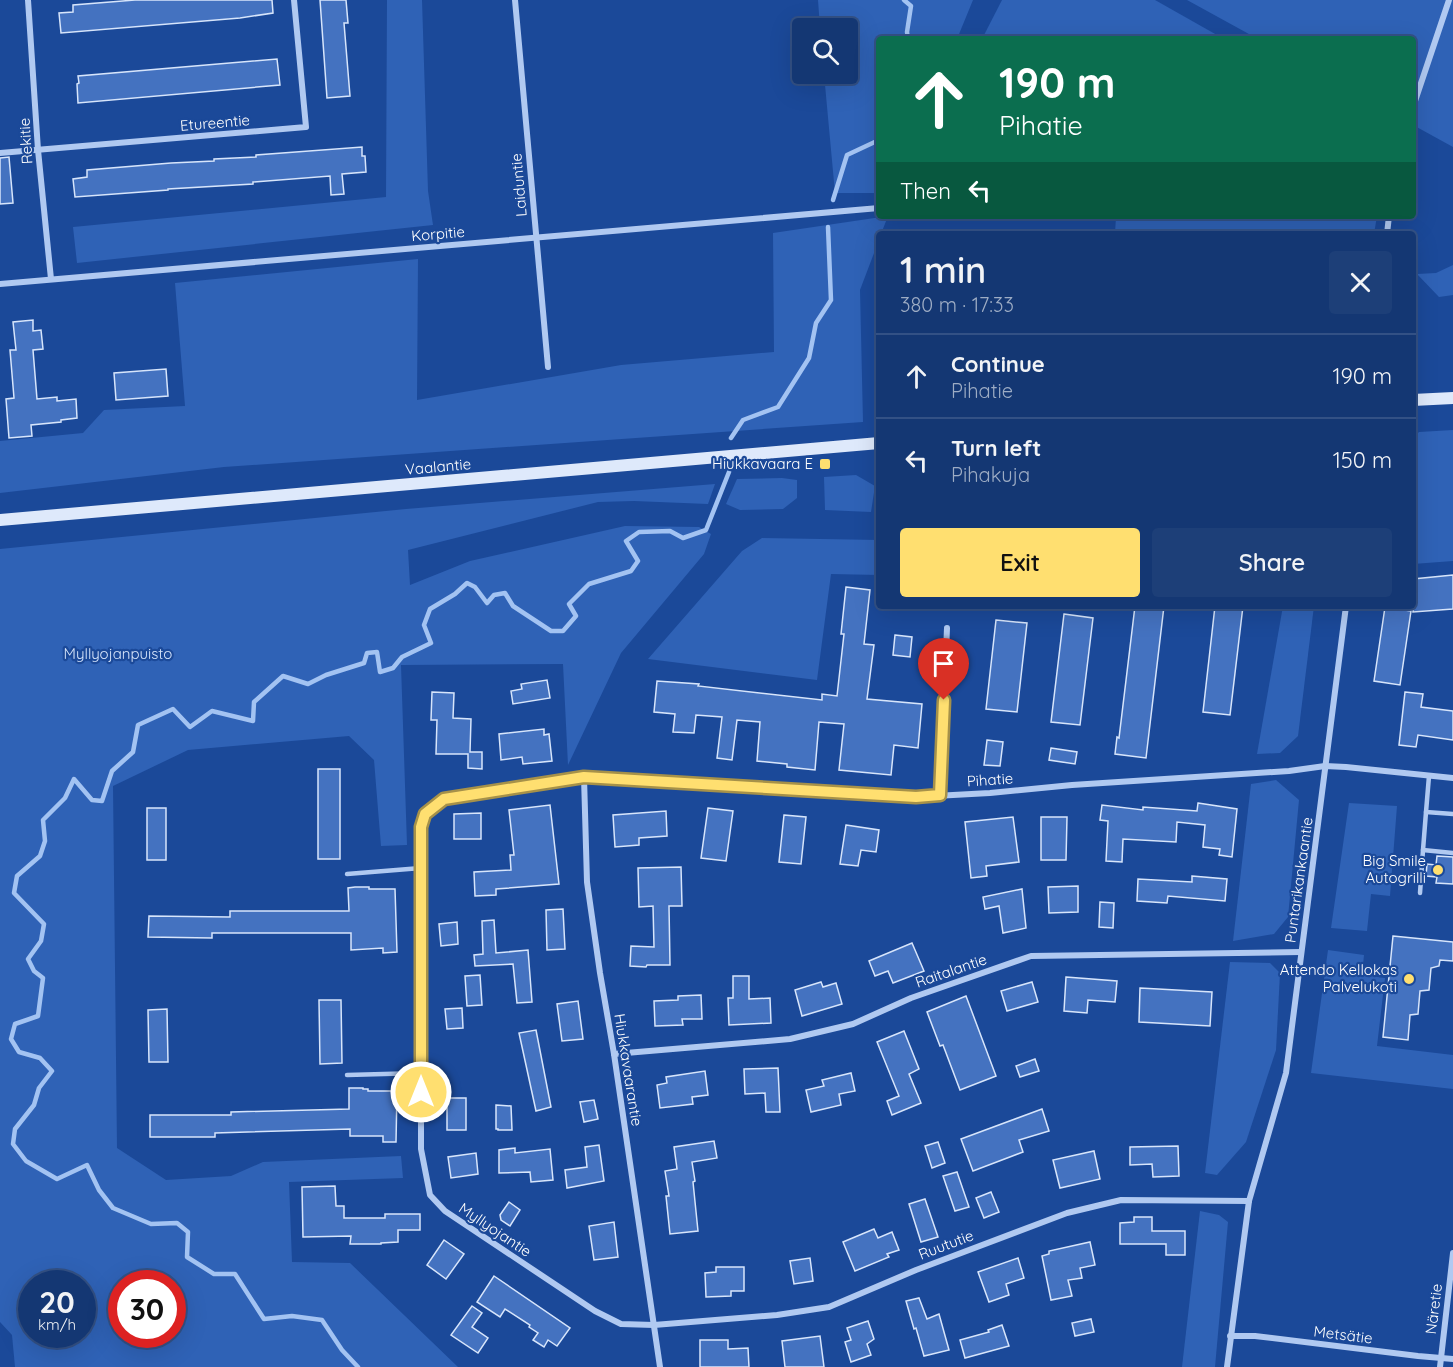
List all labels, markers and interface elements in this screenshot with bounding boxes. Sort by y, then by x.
map controls [792,18,858,84]
button: search [792,18,858,84]
text: 190 m [999,56,1115,109]
icon: ahead [900,60,978,138]
text: Pihatie [999,108,1083,142]
street label: Etureentie [179,110,251,135]
street label: Rekitie [14,117,37,165]
street label: Laiduntie [506,153,531,218]
icon: left [963,174,996,207]
text: Then [900,177,951,205]
street label: Korpitie [410,222,466,245]
text: 1 min [900,247,986,292]
button: close [1329,251,1392,314]
text: 380 m · 17:33 [900,292,1014,317]
text: Continue [951,350,1045,378]
icon: ahead [900,360,933,393]
text: 190 m [1332,362,1392,390]
text: Pihatie [951,378,1013,403]
text: Turn left [951,434,1041,462]
icon: left [900,444,933,477]
text: 150 m [1333,446,1392,474]
street label: Vaalantie [404,454,472,479]
place label: Hiukkavaara E [712,454,813,473]
marker: Hiukkavaara E [818,457,832,471]
text: Pihakuja [951,462,1030,487]
button: Exit [900,528,1140,597]
button: Share [1152,528,1392,597]
pin [918,638,969,700]
park label: Myllyojanpuisto [64,644,172,663]
icon: arrive [927,647,960,680]
street label: Pihatie [966,768,1014,791]
street label: Puntarikankaantie [1280,816,1317,944]
place label: Big Smile Autogrilli [1362,851,1426,887]
marker: Big Smile Autogrilli [1431,863,1445,877]
street label: Raitalantie [912,949,989,992]
place label: Attendo Kellokas Palvelukoti [1280,960,1397,996]
marker: Attendo Kellokas Palvelukoti [1402,972,1416,986]
street label: Hiukkavaarantie [610,1012,647,1128]
position arrow [389,1060,453,1124]
street label: Myllyojantie [455,1198,535,1261]
street label: Ruututie [916,1225,976,1264]
speed limit sign: 30 [108,1270,186,1348]
text: 20 [39,1283,75,1321]
street label: Näretie [1421,1283,1446,1335]
text: km/h [38,1315,76,1334]
street label: Metsätie [1312,1321,1374,1348]

